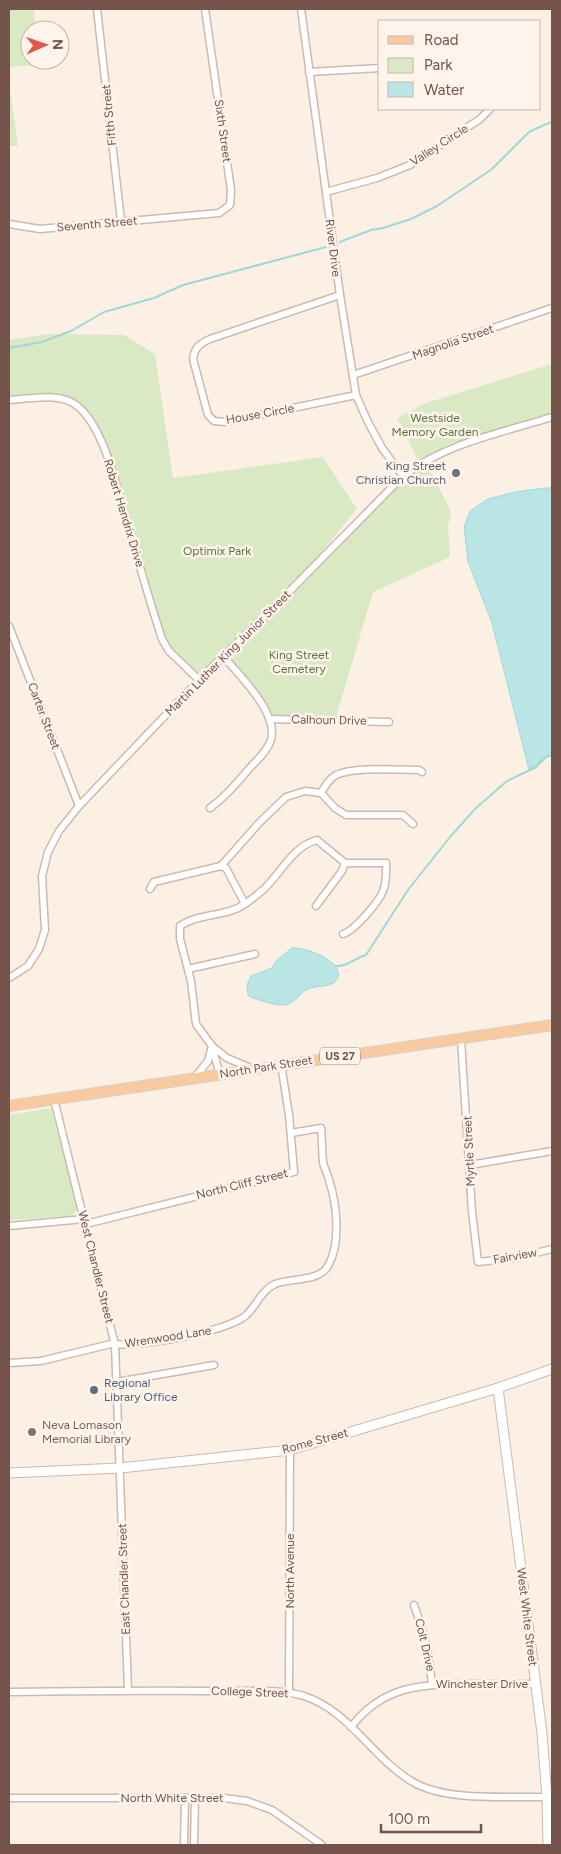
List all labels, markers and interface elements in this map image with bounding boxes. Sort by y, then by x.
north arrow [20,20,70,70]
legend [378,20,541,110]
text: Road [424,31,459,49]
text: N [49,39,66,50]
text: Park [424,56,453,74]
text: Water [424,81,464,99]
street label: Fifth Street [99,83,119,146]
street label: Sixth Street [212,99,234,164]
street label: Valley Circle [407,121,471,169]
street label: Seventh Street [56,213,138,234]
street label: River Drive [323,219,344,278]
street label: Magnolia Street [410,321,496,362]
street label: House Circle [225,401,296,427]
park label: Westside Memory Garden [392,411,479,439]
street label: Robert Hendrix Drive [101,457,147,569]
place label: King Street Christian Church [356,459,446,487]
marker: King Street Christian Church [450,467,462,479]
park label: Optimix Park [183,544,251,558]
street label: Martin Luther King Junior Street [162,587,294,719]
park label: King Street Cemetery [269,648,330,676]
street label: Carter Street [25,681,63,752]
street label: Calhoun Drive [291,712,367,728]
road number: US 27 [320,1048,360,1064]
street label: North Park Street [219,1053,314,1081]
street label: Myrtle Street [460,1115,478,1187]
street label: North Cliff Street [195,1166,290,1202]
street label: West Chandler Street [75,1209,117,1325]
street label: Fairview [492,1245,539,1267]
street label: Wrenwood Lane [124,1323,213,1351]
place label: Regional Library Office [104,1376,178,1404]
marker: Regional Library Office [88,1384,100,1396]
place label: Neva Lomason Memorial Library [42,1418,132,1446]
street label: Rome Street [280,1425,350,1457]
marker: Neva Lomason Memorial Library [26,1426,38,1438]
street label: East Chandler Street [115,1523,133,1635]
street label: North Avenue [283,1533,297,1609]
street label: West White Street [514,1567,540,1668]
street label: Colt Drive [412,1617,438,1673]
street label: Winchester Drive [436,1677,529,1691]
street label: College Street [211,1684,289,1700]
street label: North White Street [120,1791,224,1805]
scale bar [381,1802,481,1834]
text: 100 m [388,1810,430,1828]

